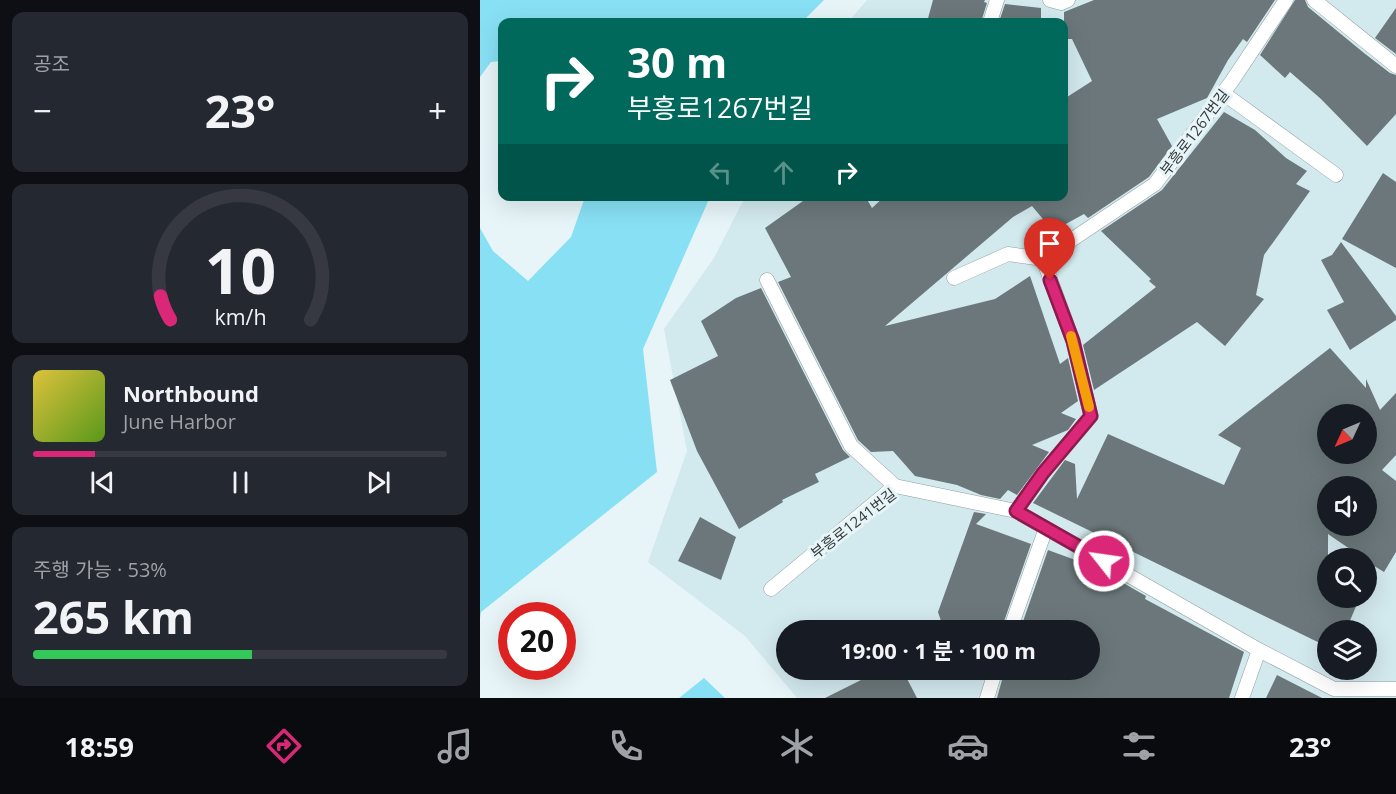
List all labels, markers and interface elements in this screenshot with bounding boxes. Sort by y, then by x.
text: 30 m [627,33,727,90]
icon: right [528,42,606,120]
text: 공조 [33,50,70,77]
text: 23° [205,80,275,141]
street label: 부흥로1267번길 [1155,85,1233,179]
text: − [33,88,52,133]
text: + [428,88,447,133]
text: 부흥로1267번길 [627,89,813,126]
icon: left [704,156,737,189]
icon: ahead [767,156,800,189]
icon: right [830,156,863,189]
pin [1024,218,1075,280]
text: 10 [204,227,276,312]
icon: arrive [1033,227,1066,260]
text: km/h [214,303,266,332]
text: Northbound [123,378,259,408]
north arrow [1317,404,1377,464]
map controls [1317,404,1377,680]
text: June Harbor [123,408,236,435]
icon: previous [86,466,119,499]
icon: pause [224,466,257,499]
icon: next [362,466,395,499]
button: sound [1317,476,1377,536]
street label: 부흥로1241번길 [806,483,900,563]
position arrow [1072,529,1136,593]
button: search [1317,548,1377,608]
text: 주행 가능 · 53% [33,556,167,583]
text: 265 km [33,586,194,647]
speed limit sign: 20 [498,602,576,680]
button: layers [1317,620,1377,680]
text: 19:00 · 1 분 · 100 m [840,635,1036,665]
icon: directions [263,725,305,767]
icon: music [434,725,476,767]
icon: phone [605,725,647,767]
icon: climate [776,725,818,767]
icon: car [947,725,989,767]
icon: filters [1118,725,1160,767]
text: 18:59 [65,728,134,765]
text: 23° [1289,728,1331,765]

